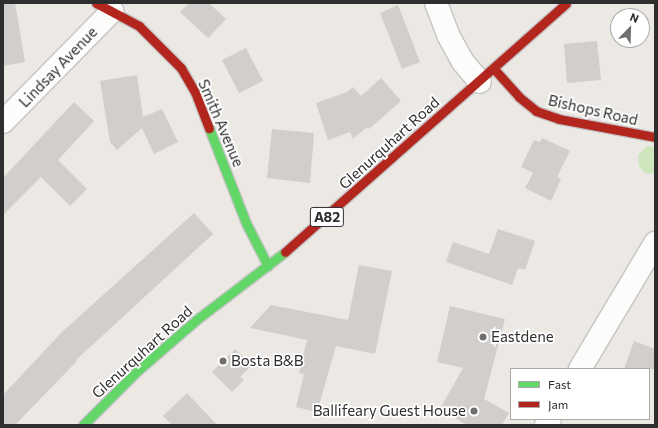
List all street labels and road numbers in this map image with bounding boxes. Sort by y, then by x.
street label: Lindsay Avenue [15,23,101,111]
street label: Smith Avenue [194,77,248,169]
street label: Bishops Road [546,91,640,129]
street label: Glenurquhart Road [335,93,443,193]
road number: A82 [309,205,345,229]
street label: Glenurquhart Road [88,302,196,402]

